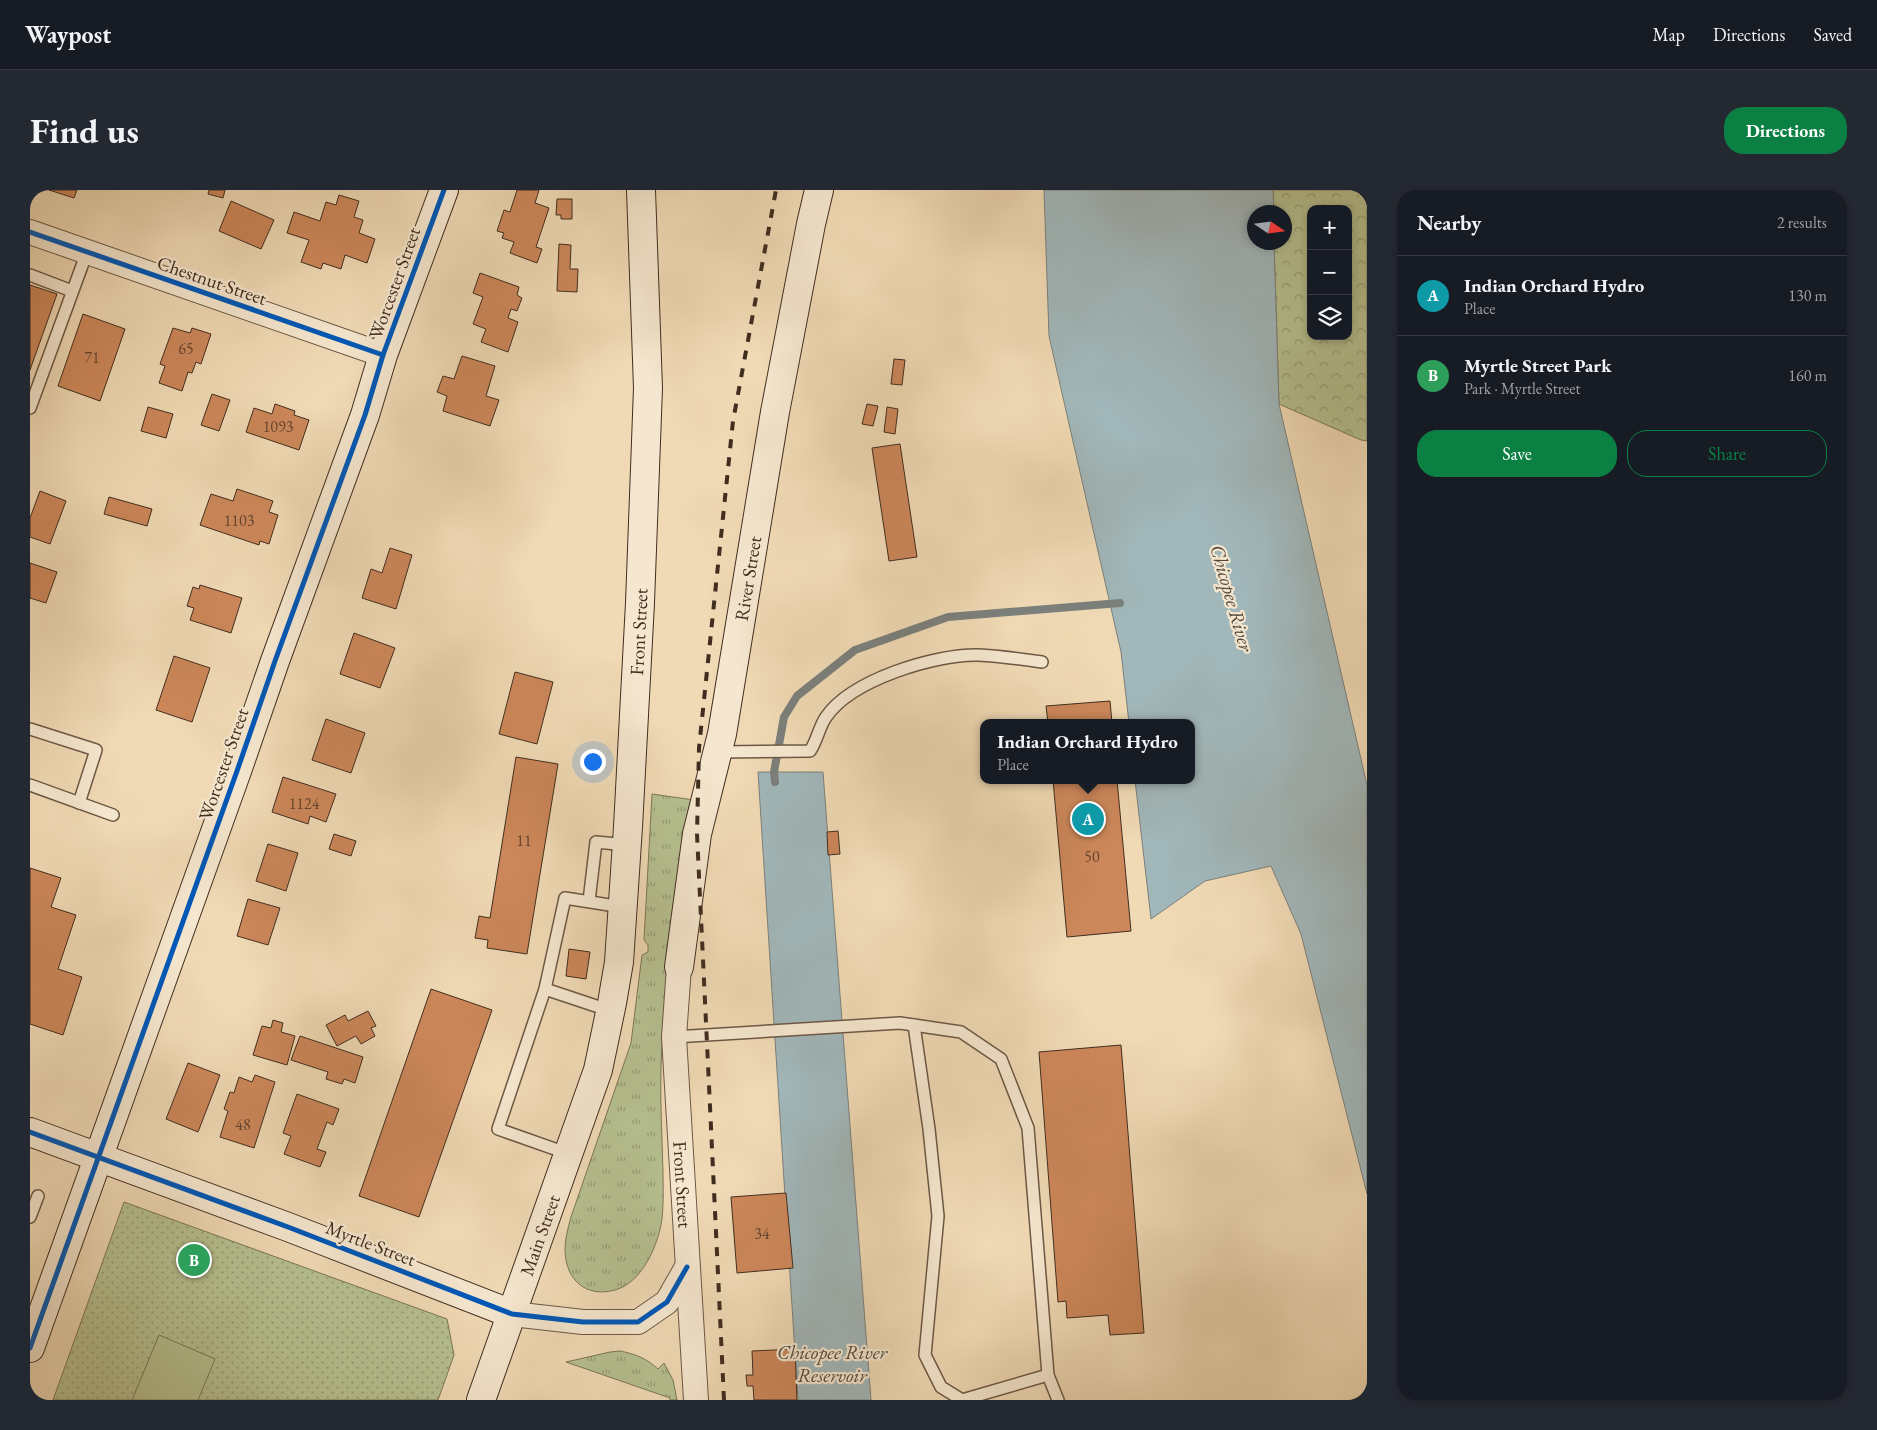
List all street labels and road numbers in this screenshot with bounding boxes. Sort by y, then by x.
street label: Worcester Street [363,224,426,343]
street label: Chestnut Street [154,250,270,311]
street label: River Street [729,534,767,623]
street label: Front Street [624,588,654,676]
street label: Worcester Street [193,705,254,824]
street label: Front Street [667,1140,698,1229]
street label: Main Street [514,1191,566,1279]
street label: Myrtle Street [322,1215,419,1272]

